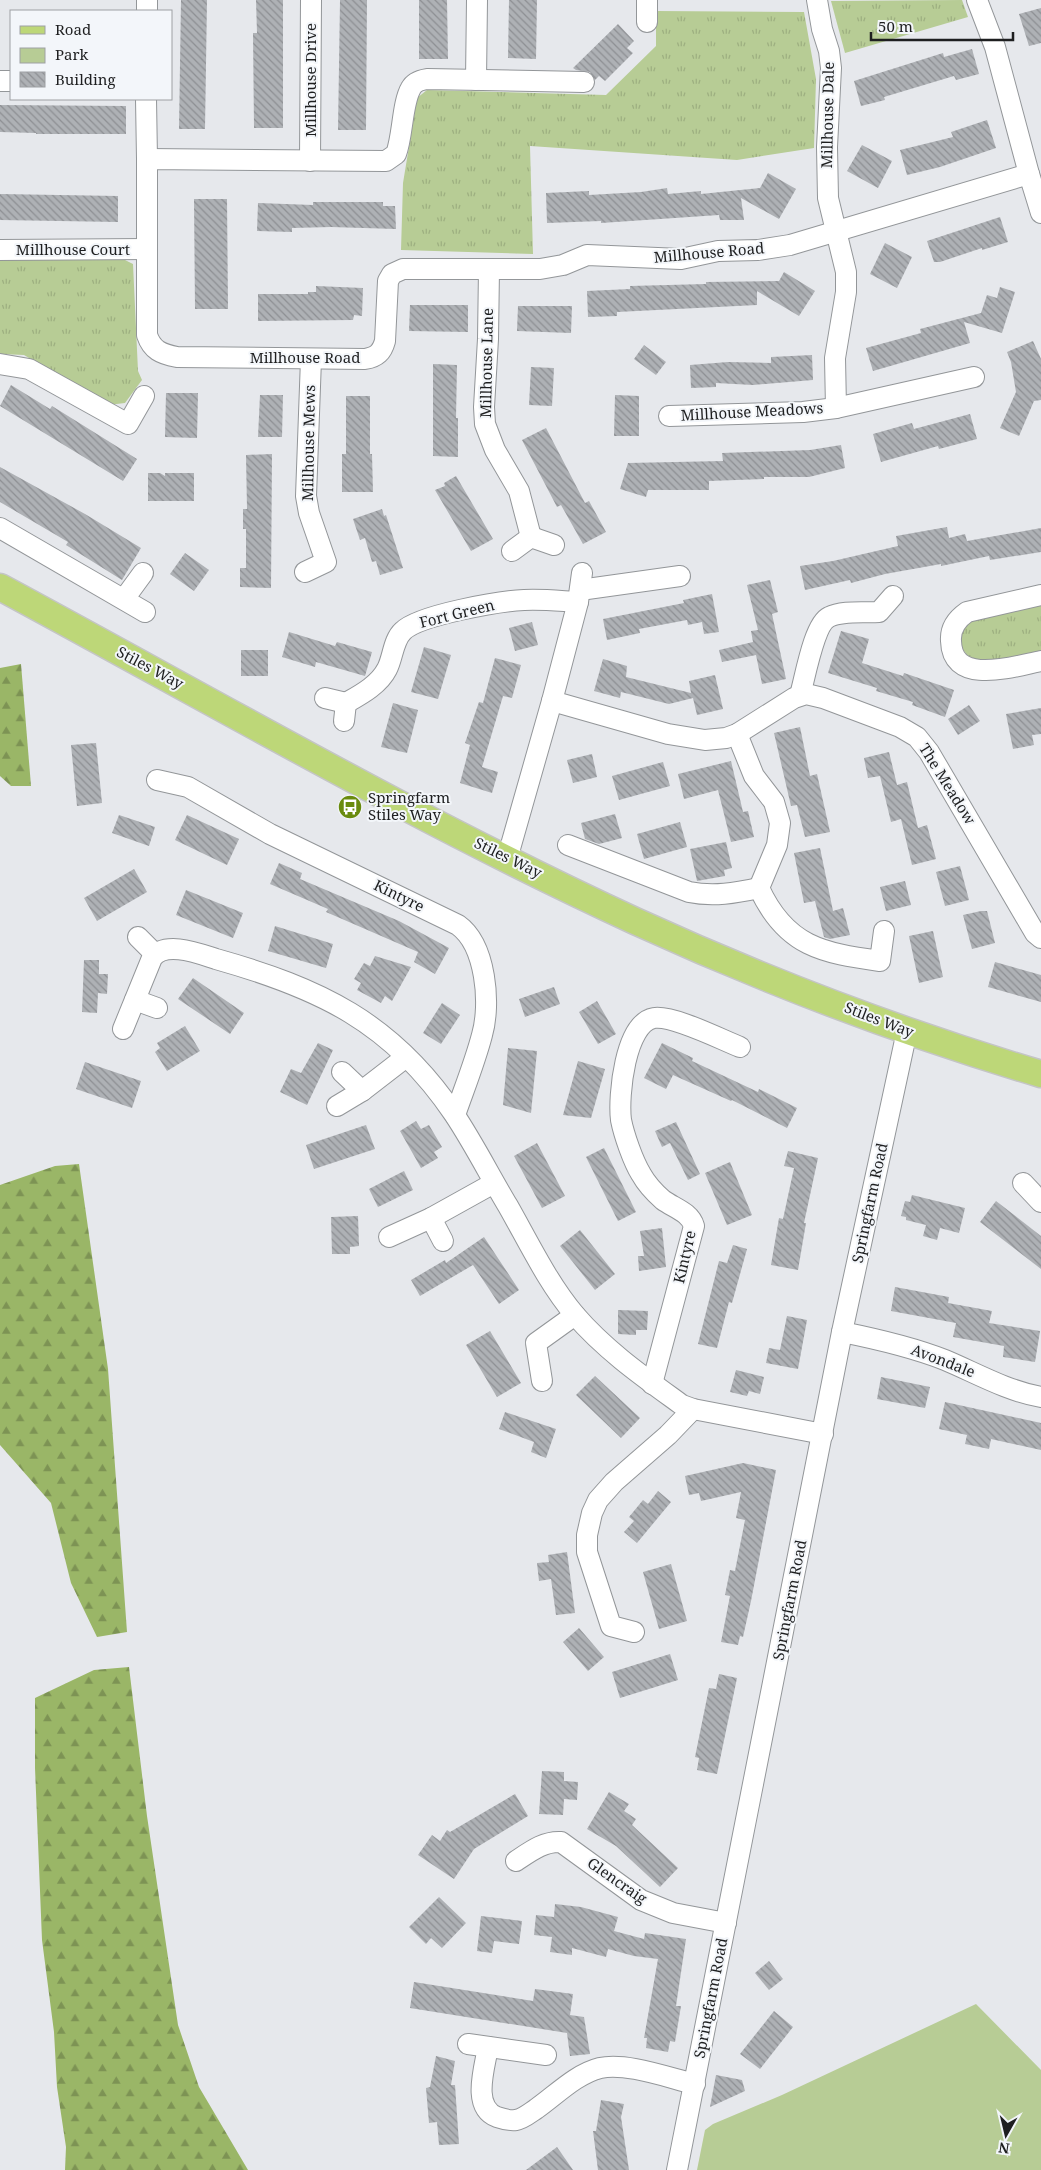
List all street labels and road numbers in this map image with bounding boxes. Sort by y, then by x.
street label: Millhouse Drive [300,23,320,137]
street label: Millhouse Dale [816,62,838,168]
street label: Millhouse Road [653,237,765,267]
street label: Millhouse Court [16,239,130,259]
street label: Millhouse Lane [475,308,497,418]
street label: Millhouse Road [250,347,360,367]
street label: Millhouse Mews [297,384,319,501]
street label: Millhouse Meadows [680,397,824,425]
street label: Fort Green [417,594,497,632]
street label: Stiles Way [114,641,188,693]
street label: The Meadow [915,739,981,828]
street label: Stiles Way [471,832,546,882]
street label: Kintyre [371,874,428,916]
street label: Stiles Way [842,997,917,1042]
street label: Springfarm Road [847,1141,892,1265]
street label: Kintyre [668,1228,700,1285]
street label: Avondale [908,1339,978,1381]
street label: Springfarm Road [768,1538,810,1662]
street label: Glencraig [584,1852,651,1908]
street label: Springfarm Road [689,1936,731,2060]

